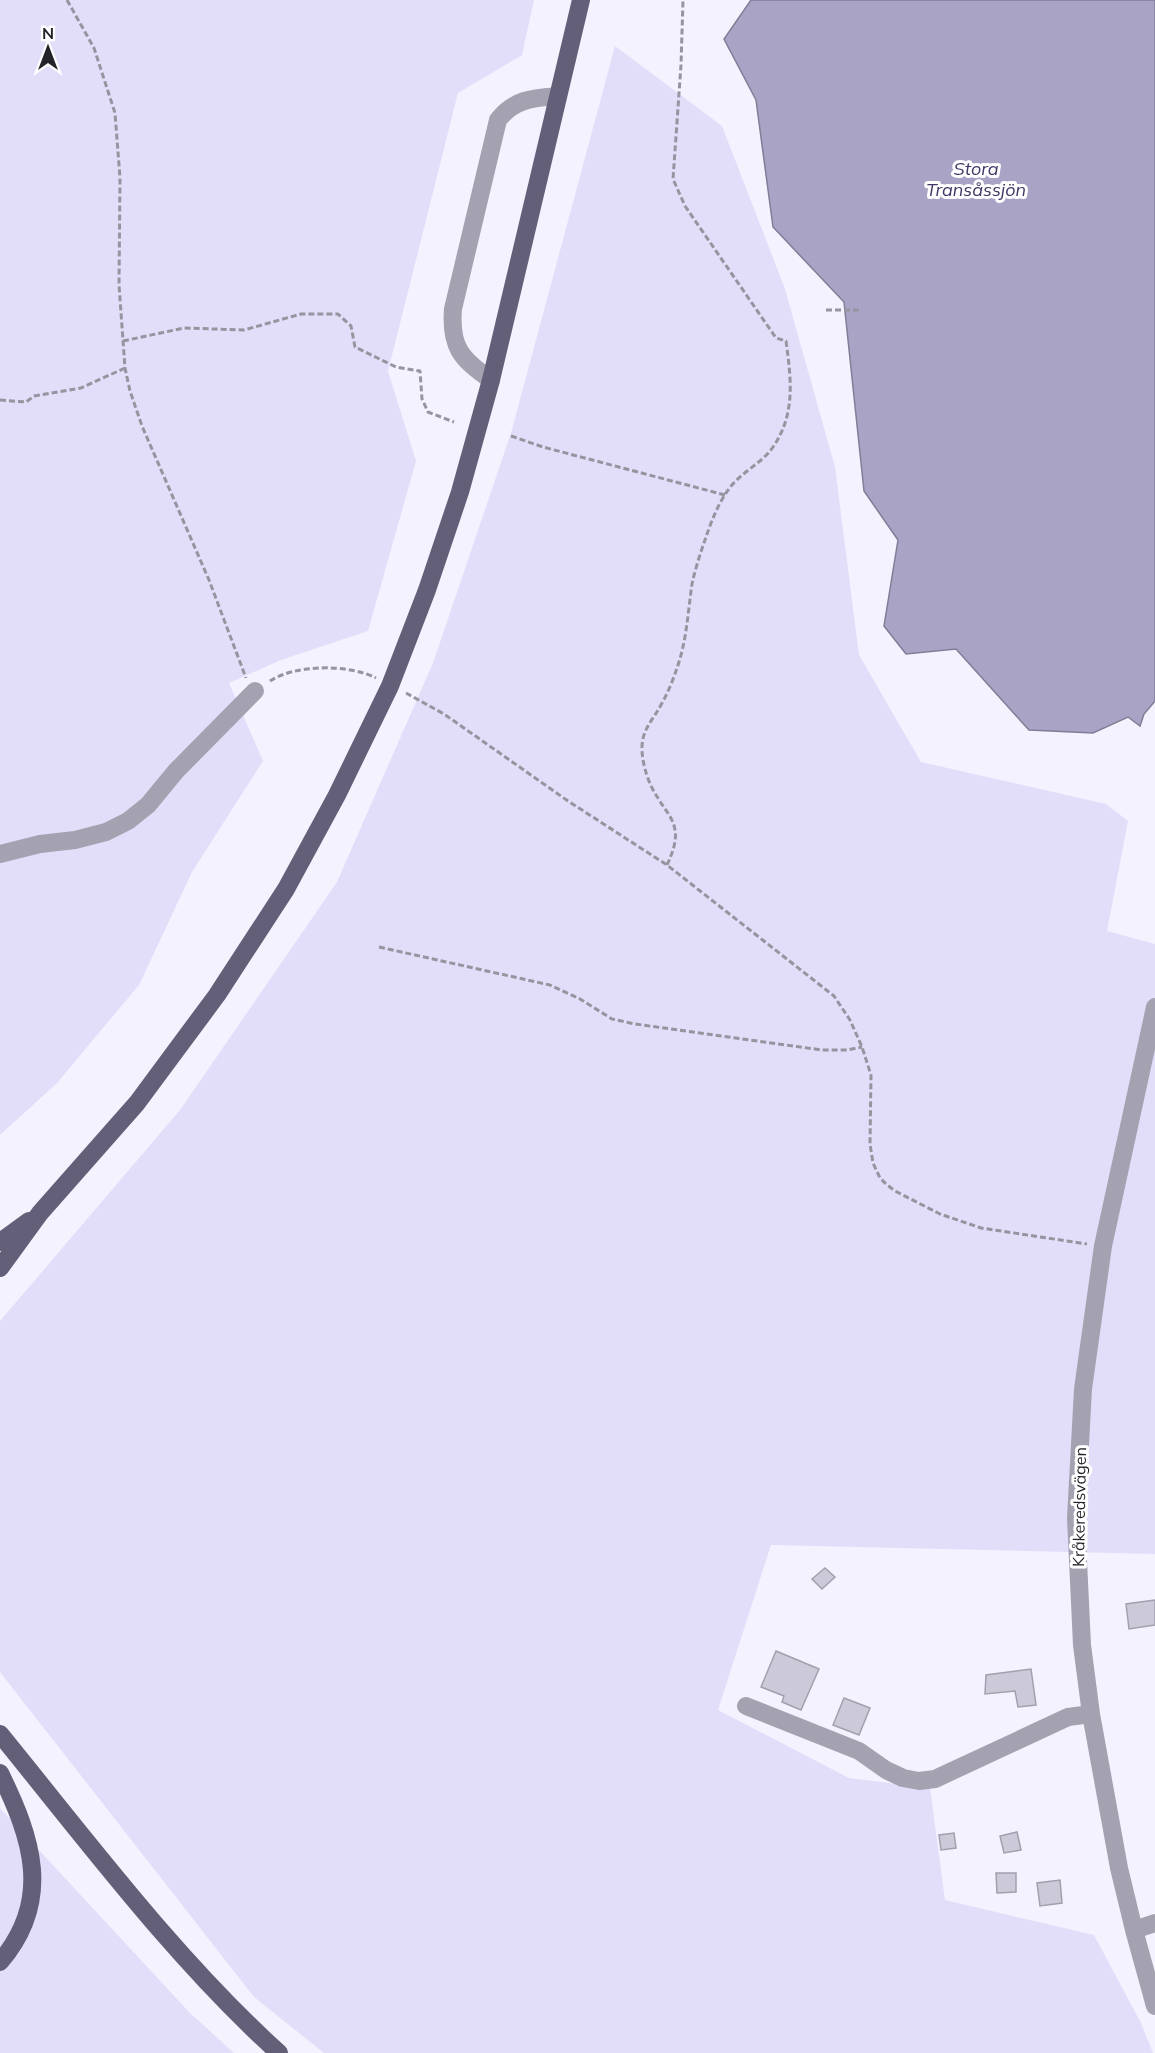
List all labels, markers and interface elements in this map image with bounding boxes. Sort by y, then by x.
north arrow [18,18,78,78]
text: N [42,23,54,43]
water label: Stora Transåssjön [926,157,1026,201]
street label: Kråkeredsvägen [1068,1447,1090,1567]

